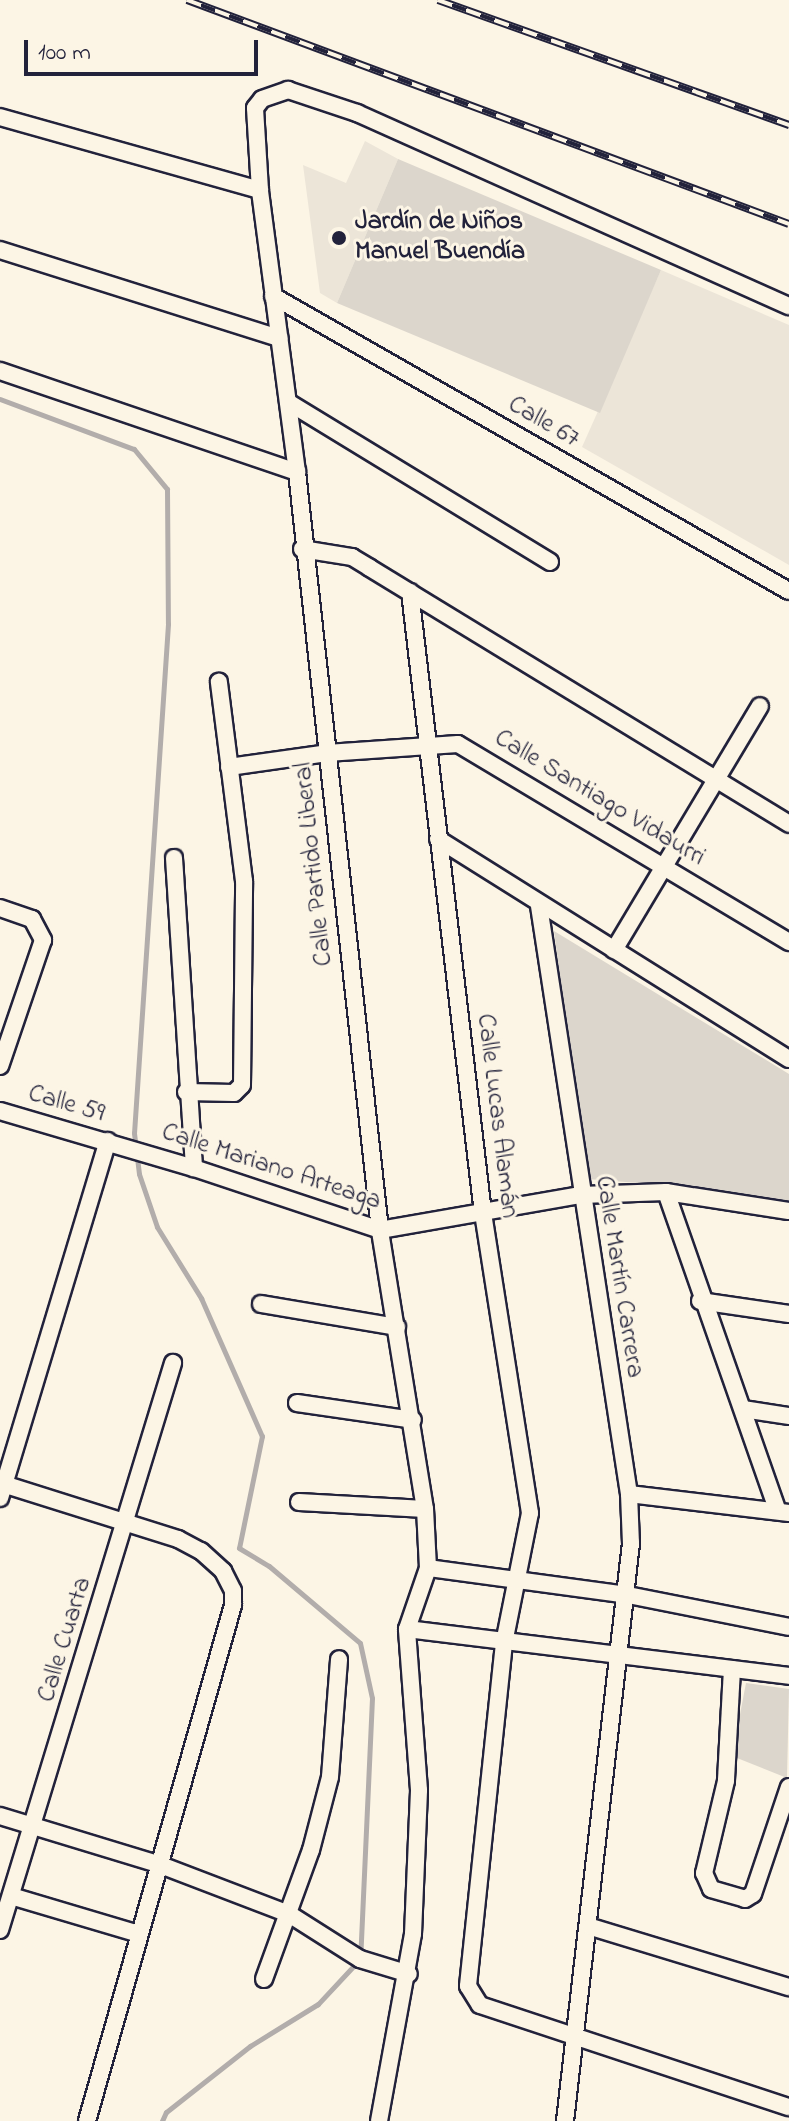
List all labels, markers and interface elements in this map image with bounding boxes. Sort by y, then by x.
scale bar [28,24,262,74]
text: 100 m [38,36,91,71]
place label: Jardín de Niños Manuel Buendía [355,207,525,268]
marker: Jardín de Niños Manuel Buendía [330,229,348,247]
street label: Calle 67 [502,390,584,456]
street label: Calle Santiago Vidaurri [488,724,710,874]
street label: Calle Partido Liberal [289,760,341,968]
street label: Calle Lucas Alamán [468,1012,524,1220]
street label: Calle 59 [24,1079,108,1131]
street label: Calle Mariano Arteaga [157,1118,385,1218]
street label: Calle Martín Carrera [587,1174,649,1380]
street label: Calle Cuarta [32,1574,100,1706]

